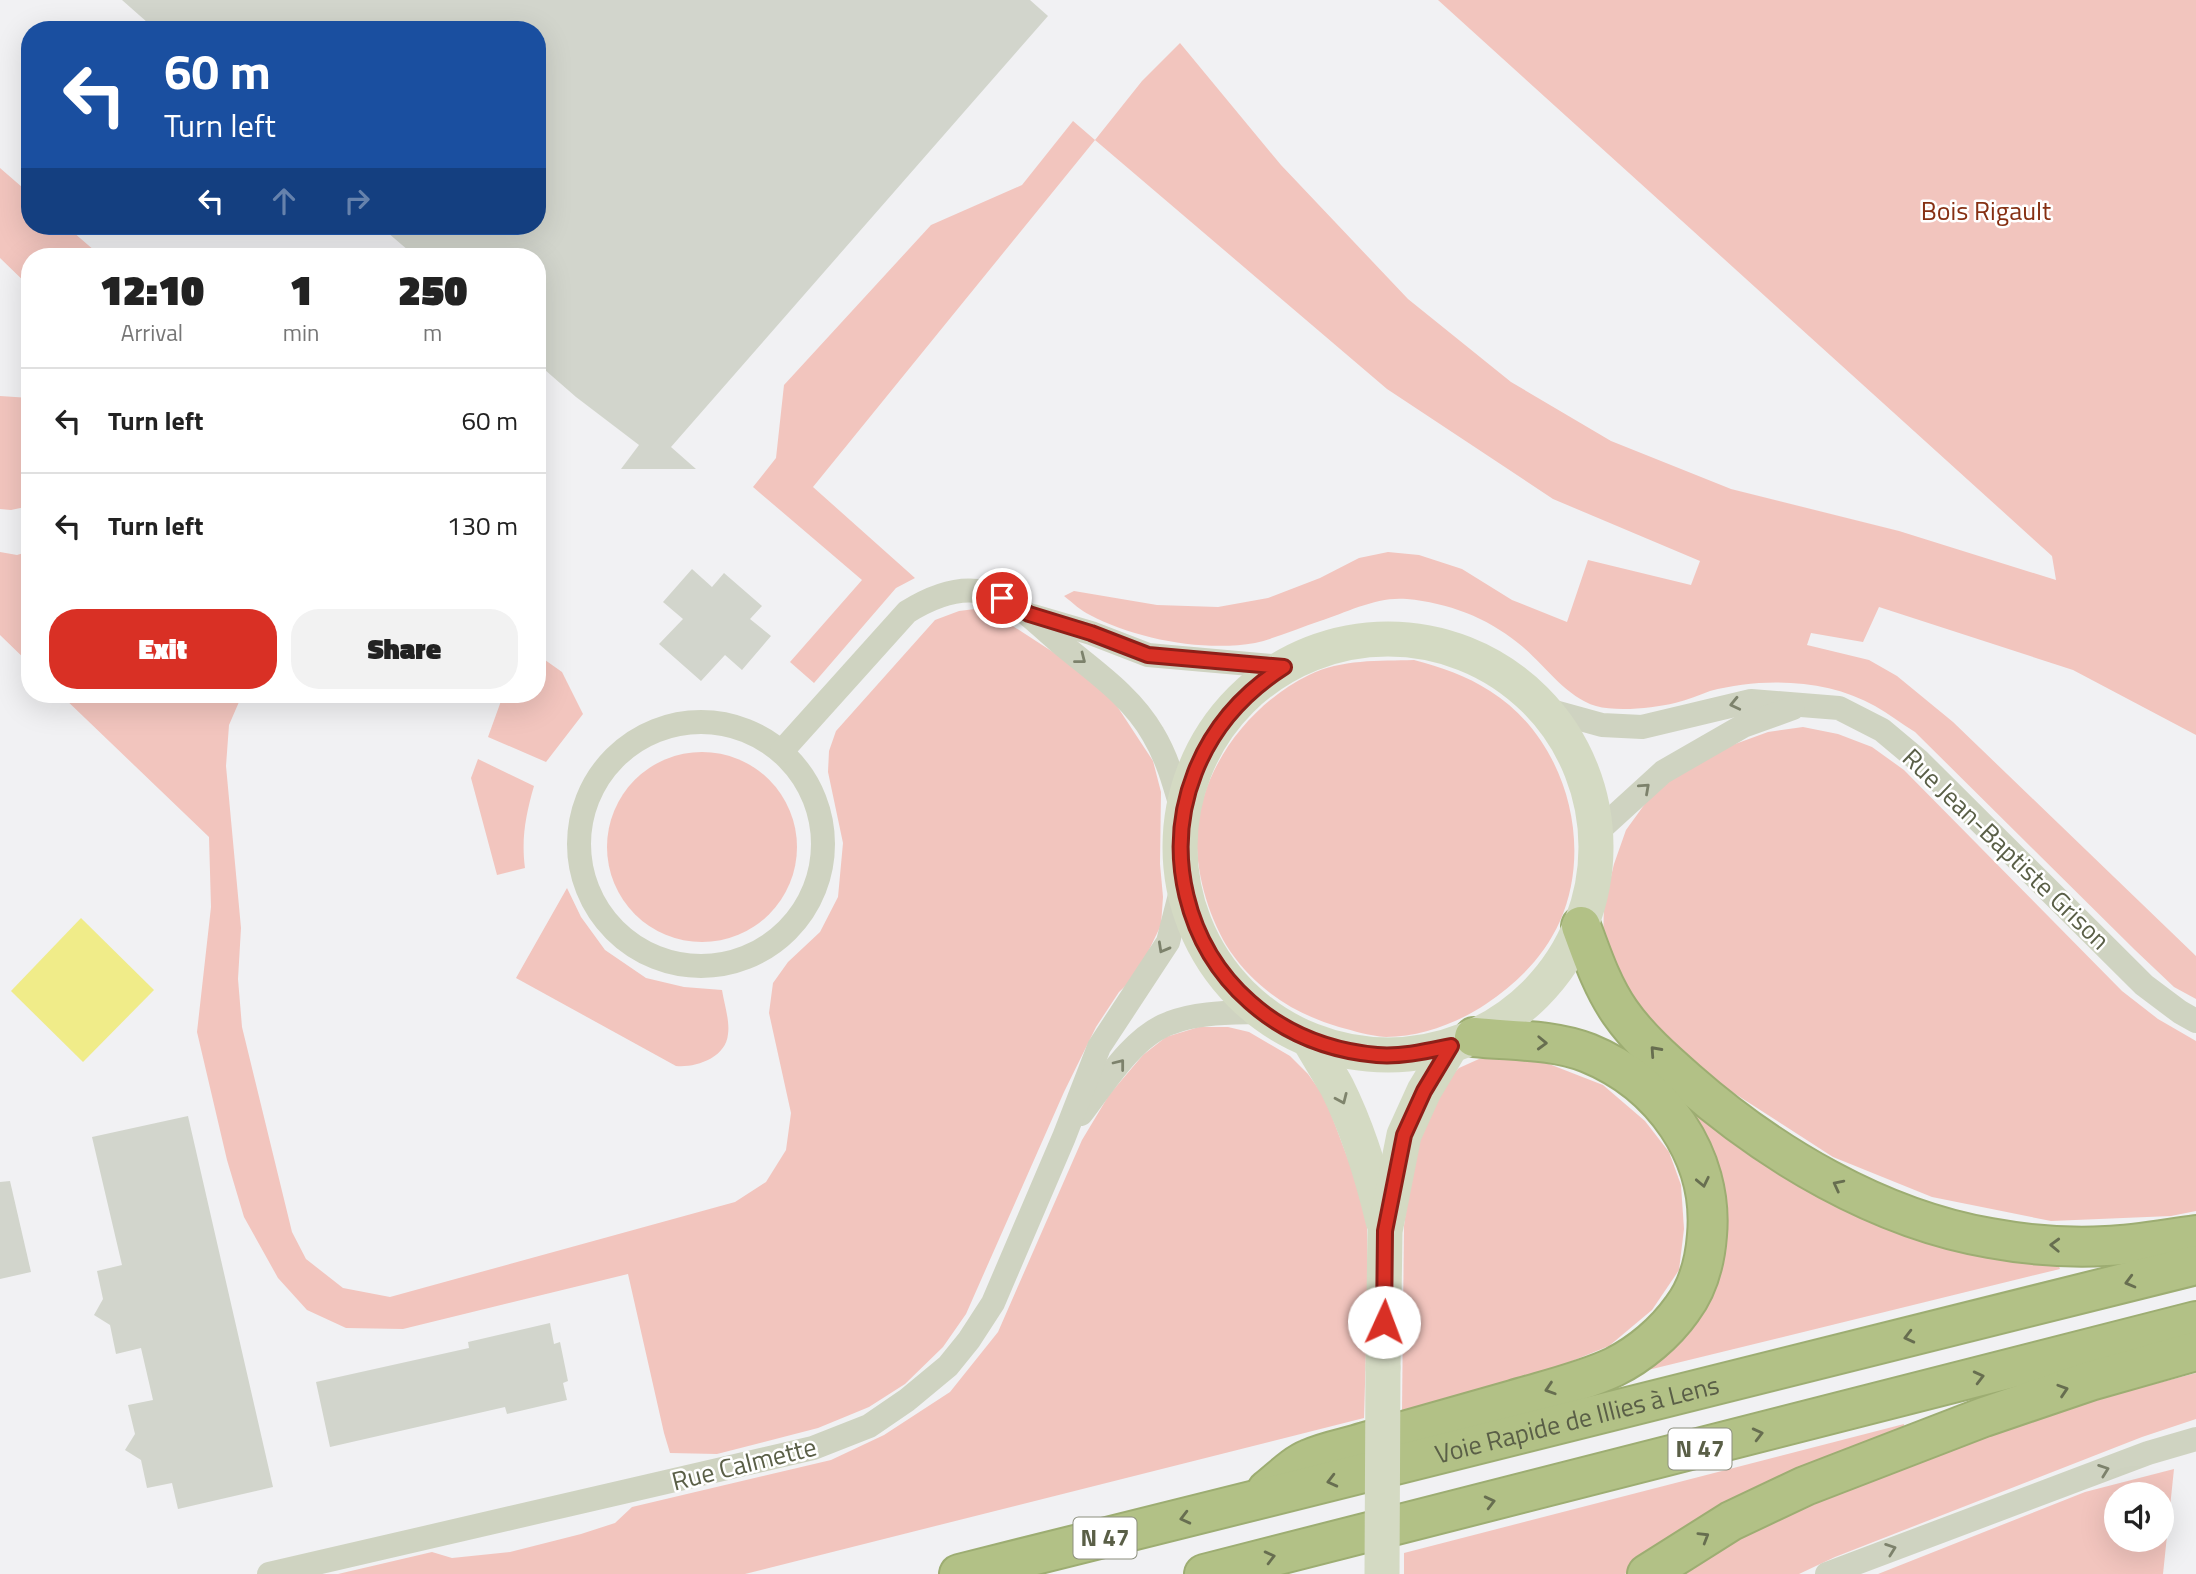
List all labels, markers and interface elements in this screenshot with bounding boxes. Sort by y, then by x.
text: 60 m [164,33,271,108]
icon: left [49,49,140,140]
text: Turn left [164,101,276,149]
icon: left [192,182,230,220]
icon: ahead [265,182,303,220]
icon: right [338,182,376,220]
park label: Bois Rigault [1921,191,2051,230]
text: 12:10 [100,257,204,321]
text: 1 [290,257,313,321]
text: 250 [398,257,467,321]
text: Arrival [121,315,183,350]
text: min [283,315,319,350]
text: m [423,315,442,350]
text: Turn left [108,401,203,440]
text: 60 m [461,401,518,440]
icon: left [49,402,87,440]
text: Turn left [108,506,203,545]
text: 130 m [447,506,518,545]
icon: left [49,507,87,545]
pin [972,568,1032,628]
icon: arrive [983,579,1021,617]
button: Exit [49,609,277,689]
button: Share [291,609,518,689]
one-way arrow [1073,650,1086,663]
one-way arrow [1730,696,1742,710]
street label: Rue Jean-Baptiste Grison [1894,739,2119,958]
one-way arrow [1637,783,1650,796]
one-way arrow [1158,941,1171,953]
one-way arrow [1536,1035,1547,1050]
one-way arrow [1650,1046,1663,1059]
one-way arrow [1112,1059,1125,1071]
one-way arrow [1334,1092,1348,1105]
one-way arrow [1695,1176,1710,1188]
one-way arrow [1833,1179,1845,1193]
one-way arrow [2049,1238,2060,1253]
one-way arrow [2124,1274,2136,1288]
position arrow [1347,1285,1421,1359]
one-way arrow [1903,1329,1915,1343]
street label: Voie Rapide de Illies à Lens [1431,1365,1723,1473]
one-way arrow [1973,1371,1985,1385]
one-way arrow [1544,1381,1557,1395]
one-way arrow [2056,1384,2069,1398]
street label: Rue Calmette [667,1427,820,1500]
road number: N 47 [1668,1428,1732,1470]
one-way arrow [1752,1428,1764,1442]
one-way arrow [2097,1464,2109,1478]
one-way arrow [1326,1473,1338,1487]
map controls [2104,1482,2174,1552]
button: sound [2104,1482,2174,1552]
one-way arrow [1484,1496,1496,1510]
one-way arrow [1180,1510,1192,1524]
road number: N 47 [1074,1518,1136,1558]
one-way arrow [1697,1532,1710,1545]
one-way arrow [1884,1543,1896,1557]
one-way arrow [1264,1551,1276,1565]

